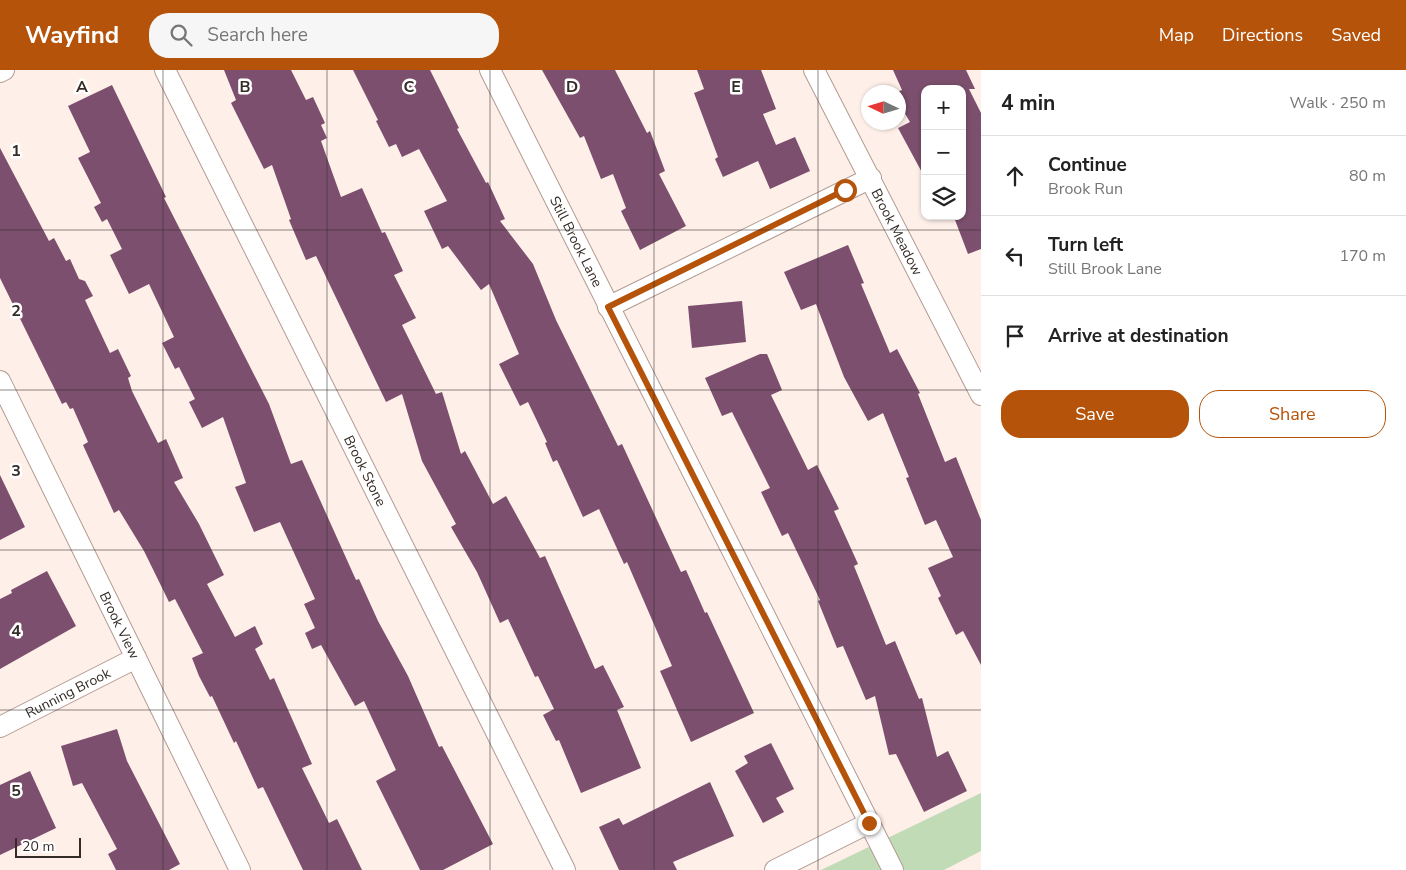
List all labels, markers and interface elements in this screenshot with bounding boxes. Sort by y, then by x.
search box [149,13,499,58]
text: Wayfind [25,19,119,51]
icon: search [167,21,195,49]
text: Search here [207,22,308,48]
text: Map [1159,23,1194,47]
text: Directions [1222,23,1303,47]
text: Saved [1331,23,1381,47]
text: A [76,76,88,98]
text: B [239,76,251,98]
text: C [404,76,415,98]
text: D [566,76,578,98]
text: E [731,76,741,98]
north arrow [861,85,906,130]
map controls [921,85,966,220]
button: + [921,85,966,130]
text: 4 min [1001,89,1055,117]
text: Walk · 250 m [1290,92,1386,114]
button: − [921,130,966,175]
text: 1 [11,140,21,162]
text: Continue [1048,152,1127,178]
icon: ahead [1001,162,1029,190]
text: 80 m [1349,165,1386,187]
button: layers [921,175,966,220]
text: Brook Run [1048,178,1123,200]
route start [834,179,857,202]
street label: Brook Meadow [867,185,927,279]
street label: Still Brook Lane [545,193,607,290]
text: Turn left [1048,232,1123,258]
icon: left [1001,242,1029,270]
text: 170 m [1339,245,1386,267]
text: Still Brook Lane [1048,258,1162,280]
text: 2 [11,300,21,322]
icon: arrive [1001,322,1029,350]
text: Arrive at destination [1048,323,1229,349]
button: Save [1001,390,1189,438]
button: Share [1199,390,1386,438]
street label: Brook Stone [339,432,391,510]
text: 3 [11,460,21,482]
street label: Brook View [95,589,144,662]
text: 4 [11,620,21,642]
street label: Running Brook [22,663,115,723]
text: 5 [11,780,21,802]
route end [858,812,881,835]
scale bar [15,835,81,858]
text: 20 m [22,837,54,856]

